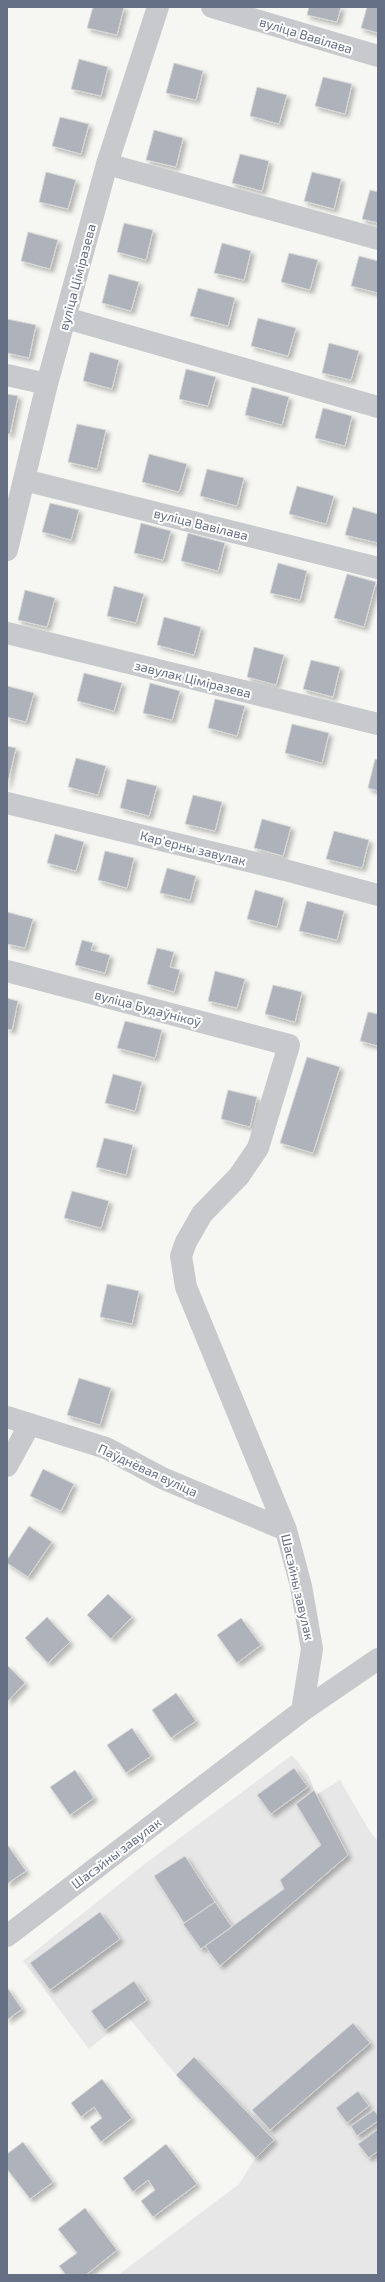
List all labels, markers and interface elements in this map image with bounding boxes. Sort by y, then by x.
street label: вуліца Вавілава [258,13,354,57]
street label: вуліца Ціміразева [55,222,99,332]
street label: вуліца Вавілава [152,505,250,543]
street label: завулак Ціміразева [133,657,253,701]
street label: Карʼерны завулак [138,827,248,869]
street label: вуліца Будаўнікоў [93,986,203,1030]
street label: Паўднёвая вуліца [96,1440,200,1500]
street label: Шасэйны завулак [278,1532,318,1642]
street label: Шасэйны завулак [68,1814,164,1892]

